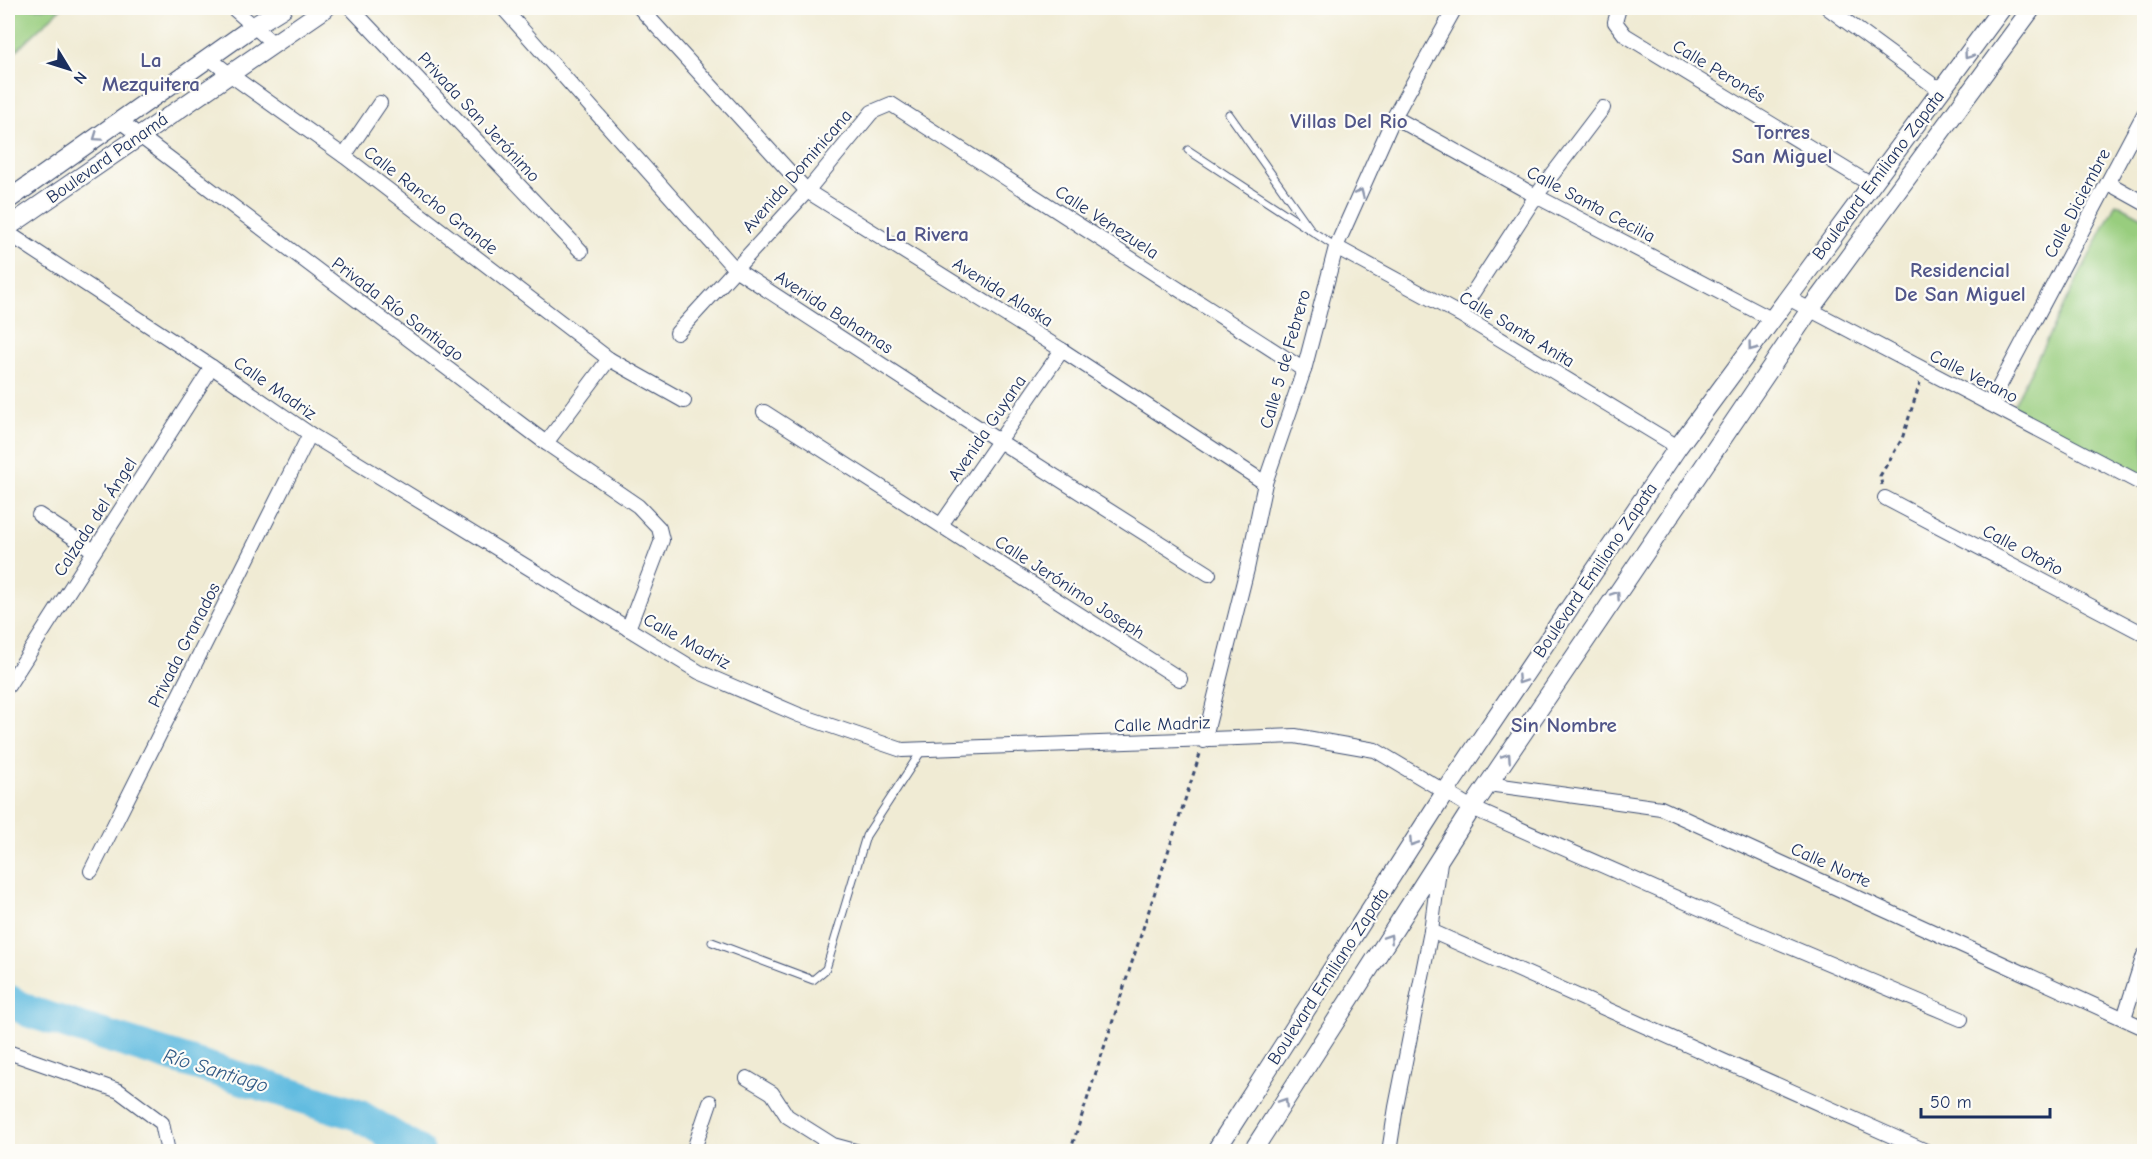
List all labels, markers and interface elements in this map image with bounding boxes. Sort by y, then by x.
street label: Calle Peronés [1669,36,1769,107]
north arrow [39,39,99,99]
district label: La Mezquitera [102,48,200,96]
street label: Privada San Jerónimo [413,48,544,187]
one-way arrow [1964,48,1975,59]
text: N [70,68,90,87]
street label: Boulevard Emiliano Zapata [1808,86,1949,264]
street label: Avenida Dominicana [738,105,857,237]
street label: Boulevard Panamá [42,109,172,208]
district label: Villas Del Rio [1290,109,1408,133]
district label: Torres San Miguel [1732,120,1832,168]
one-way arrow [93,130,104,141]
street label: Calle Rancho Grande [359,142,502,259]
street label: Calle Diciembre [2040,145,2115,261]
street label: Calle Santa Cecilia [1523,162,1659,247]
street label: Calle Venezuela [1051,181,1162,264]
one-way arrow [1352,189,1364,200]
district label: La Rivera [885,222,969,246]
street label: Privada Río Santiago [328,253,468,366]
street label: Avenida Alaska [949,253,1057,332]
district label: Residencial De San Miguel [1894,258,2026,306]
street label: Avenida Bahamas [771,266,897,358]
street label: Calle 5 de Febrero [1256,287,1315,431]
street label: Calle Santa Anita [1455,287,1578,372]
one-way arrow [1749,341,1760,352]
street label: Calle Verano [1926,345,2021,408]
street label: Calle Madriz [229,352,320,425]
street label: Avenida Guyana [944,371,1031,486]
street label: Calzada del Ángel [48,453,142,581]
street label: Boulevard Emiliano Zapata [1529,479,1662,662]
street label: Calle Otoño [1979,520,2067,580]
street label: Calle Jerónimo Joseph [991,531,1149,644]
street label: Privada Granados [144,579,225,711]
one-way arrow [1609,591,1620,602]
street label: Calle Madriz [640,609,734,674]
one-way arrow [1517,673,1528,684]
street label: Calle Madriz [1114,712,1211,737]
district label: Sin Nombre [1511,713,1617,737]
one-way arrow [1500,753,1511,764]
one-way arrow [1409,836,1421,846]
street label: Calle Norte [1788,838,1874,892]
street label: Boulevard Emiliano Zapata [1263,884,1393,1069]
one-way arrow [1382,934,1394,944]
water label: Río Santiago [161,1044,271,1097]
scale bar [1921,1081,2050,1119]
text: 50 m [1930,1092,1972,1113]
one-way arrow [1277,1098,1288,1109]

